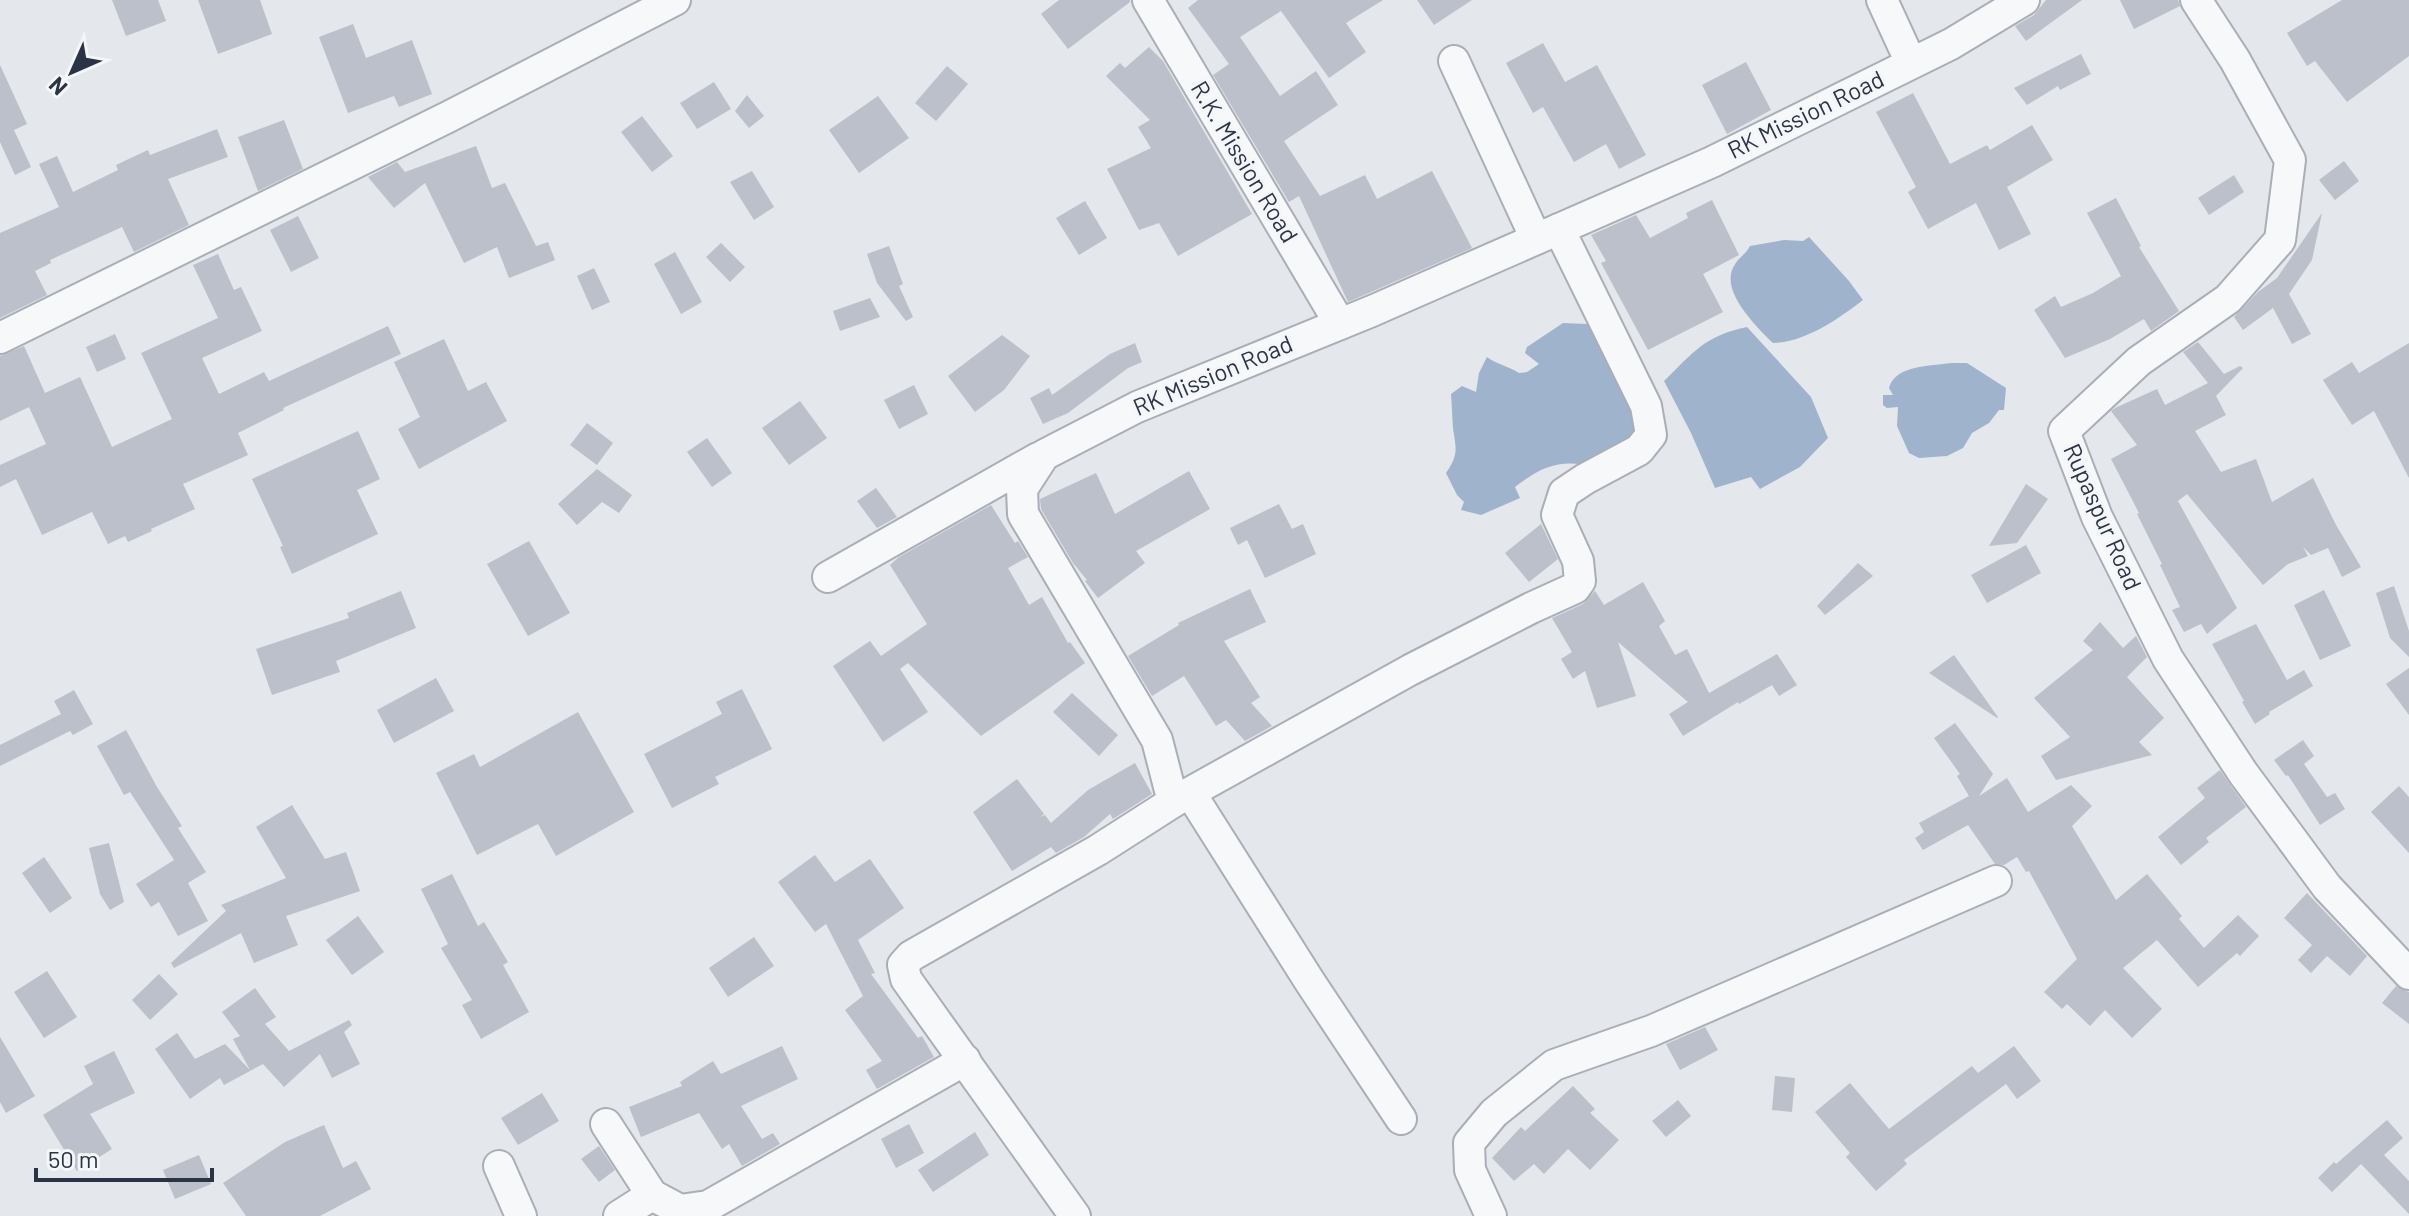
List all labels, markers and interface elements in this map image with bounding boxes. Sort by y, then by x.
north arrow [32,32,112,112]
street label: RK Mission Road [1723,63,1888,164]
text: N [43,72,72,101]
street label: R.K. Mission Road [1186,75,1305,247]
street label: RK Mission Road [1128,328,1296,421]
street label: Rupaspur Road [2058,439,2149,594]
scale bar [36,1132,212,1182]
text: 50 m [48,1144,99,1173]

